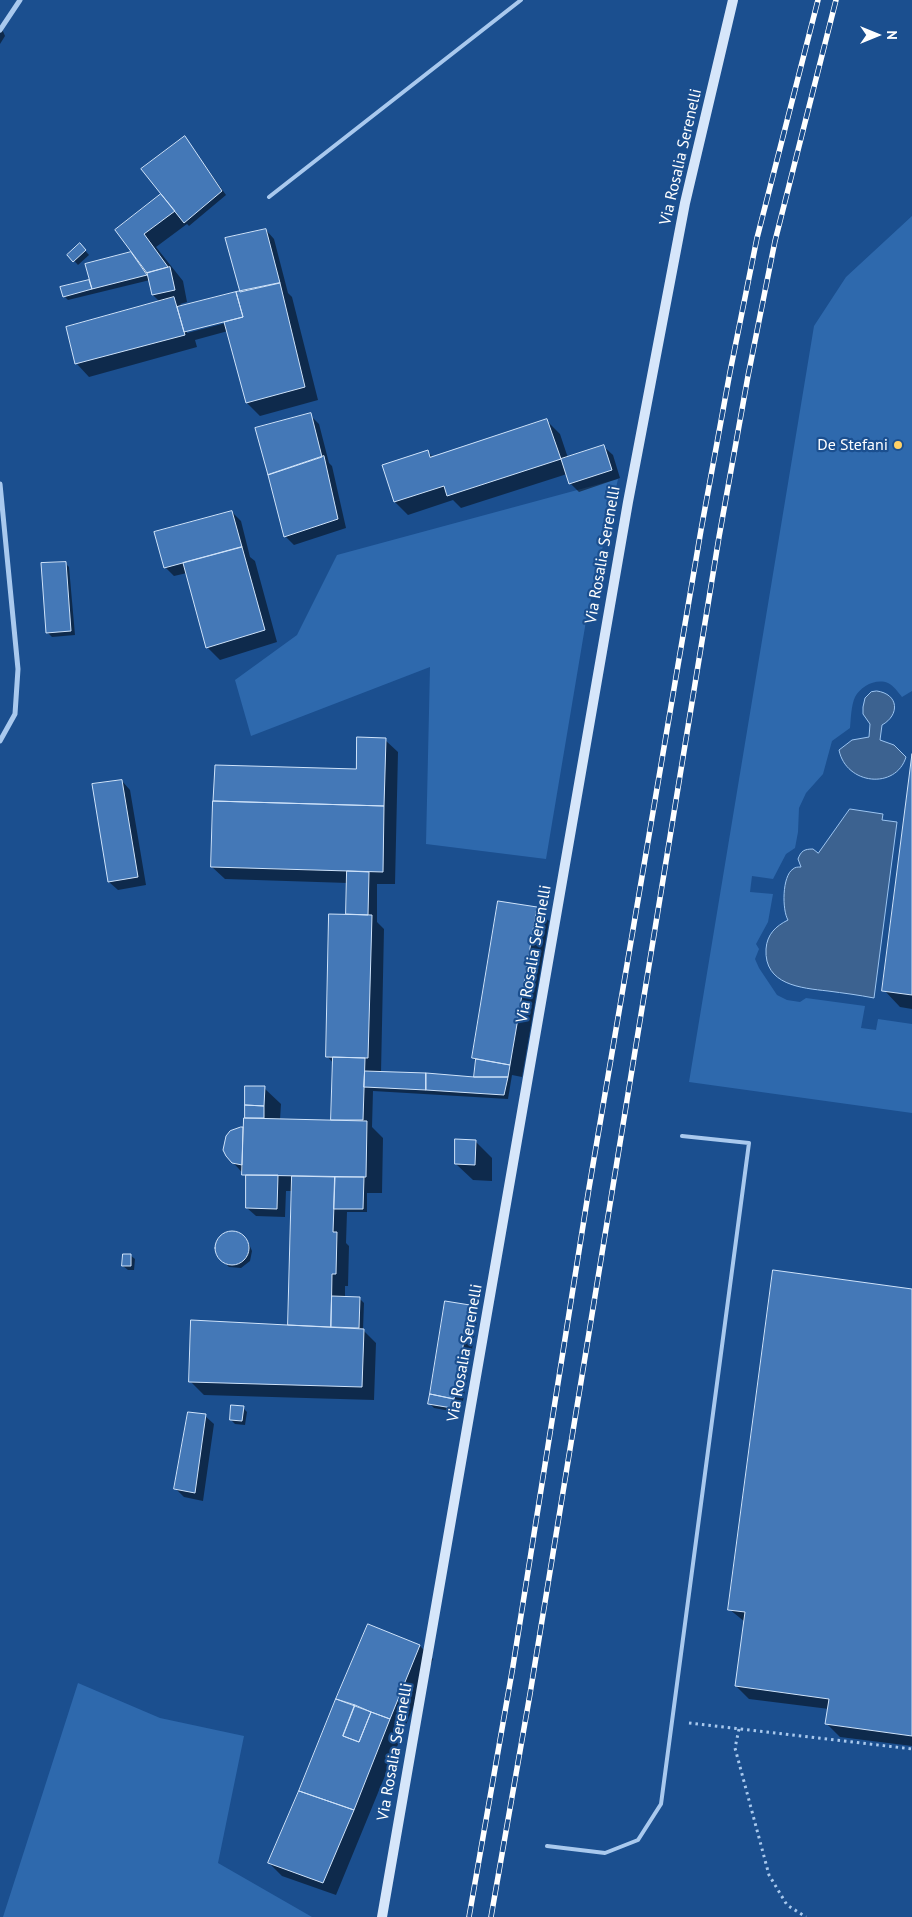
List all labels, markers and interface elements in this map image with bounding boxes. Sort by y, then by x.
north arrow [852,10,902,60]
text: N [883,30,901,40]
street label: Via Rosalia Serenelli [656,87,706,227]
place label: De Stefani [817,435,888,455]
marker: De Stefani [892,439,904,451]
street label: Via Rosalia Serenelli [581,485,625,625]
street label: Via Rosalia Serenelli [512,884,556,1024]
street label: Via Rosalia Serenelli [443,1283,487,1423]
street label: Via Rosalia Serenelli [373,1682,417,1822]

